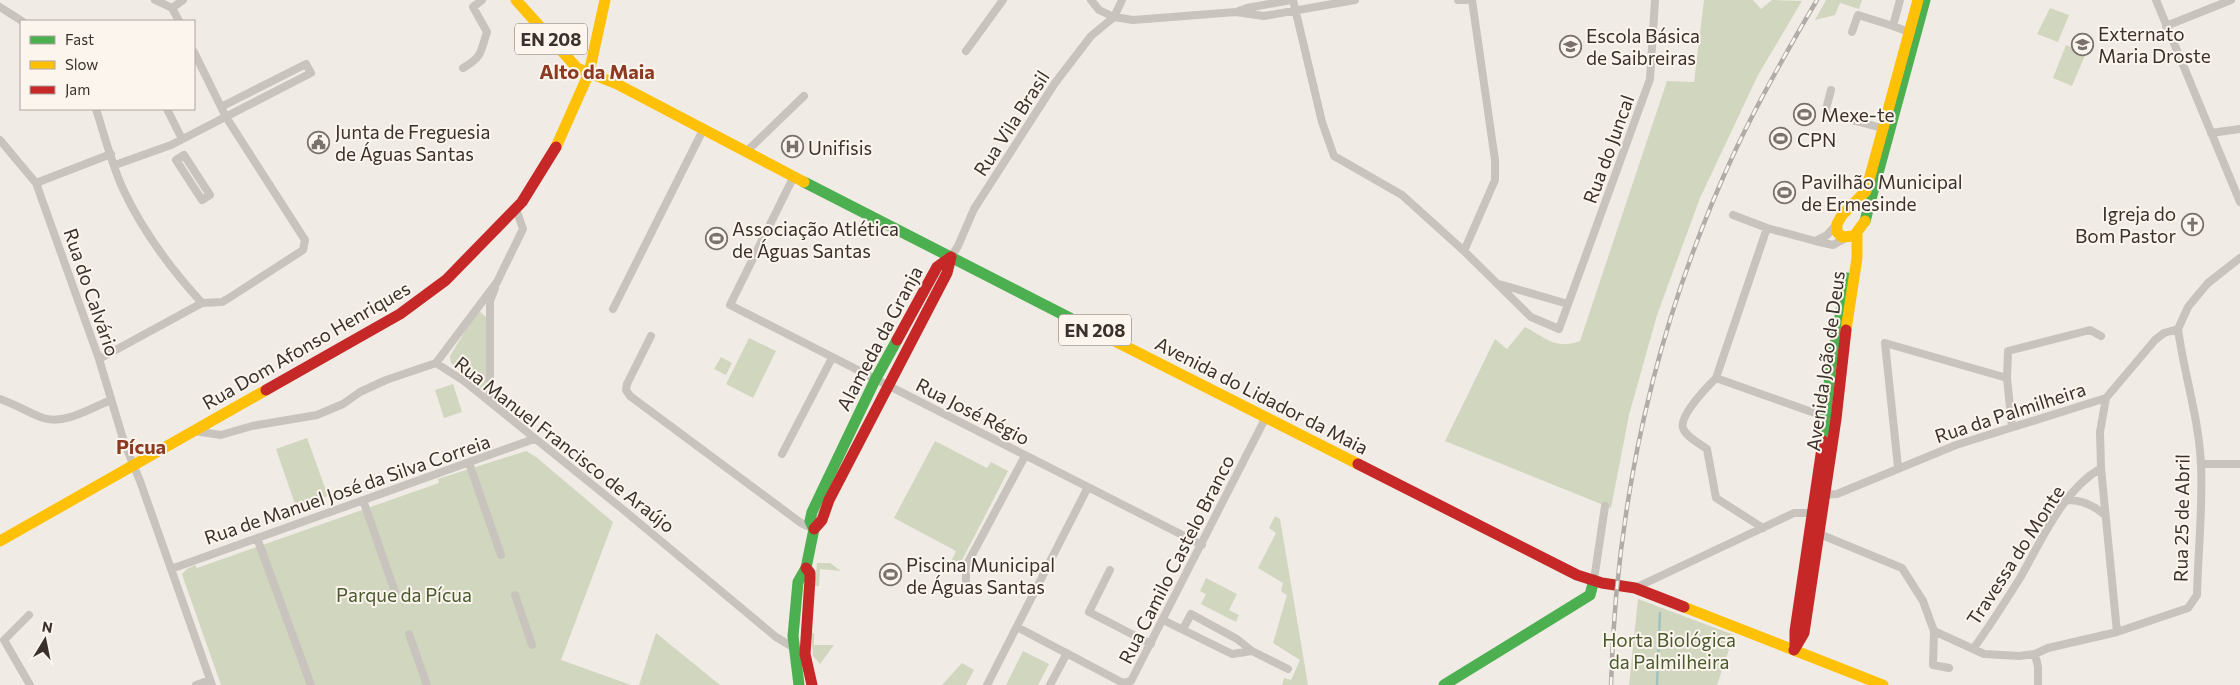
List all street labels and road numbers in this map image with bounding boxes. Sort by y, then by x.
road number: EN 208 [515,23,587,54]
street label: Rua Vila Brasil [968,66,1054,180]
street label: Rua do Juncal [1578,92,1638,206]
street label: Rua do Calvário [59,225,125,359]
street label: Alameda da Granja [831,262,927,414]
street label: Avenida João de Deus [1801,269,1849,453]
street label: Rua Dom Afonso Henriques [198,276,414,414]
road number: EN 208 [1059,314,1131,346]
street label: Avenida do Lidador da Maia [1152,331,1372,459]
street label: Rua Manuel Francisco de Araújo [450,351,680,537]
street label: Rua José Régio [912,372,1034,450]
street label: Rua da Palmilheira [1932,377,2088,447]
street label: Rua de Manuel José da Silva Correia [201,429,493,549]
street label: Rua Camilo Castelo Branco [1113,451,1239,667]
street label: Rua 25 de Abril [2168,454,2194,582]
street label: Travessa do Monte [1961,481,2069,629]

